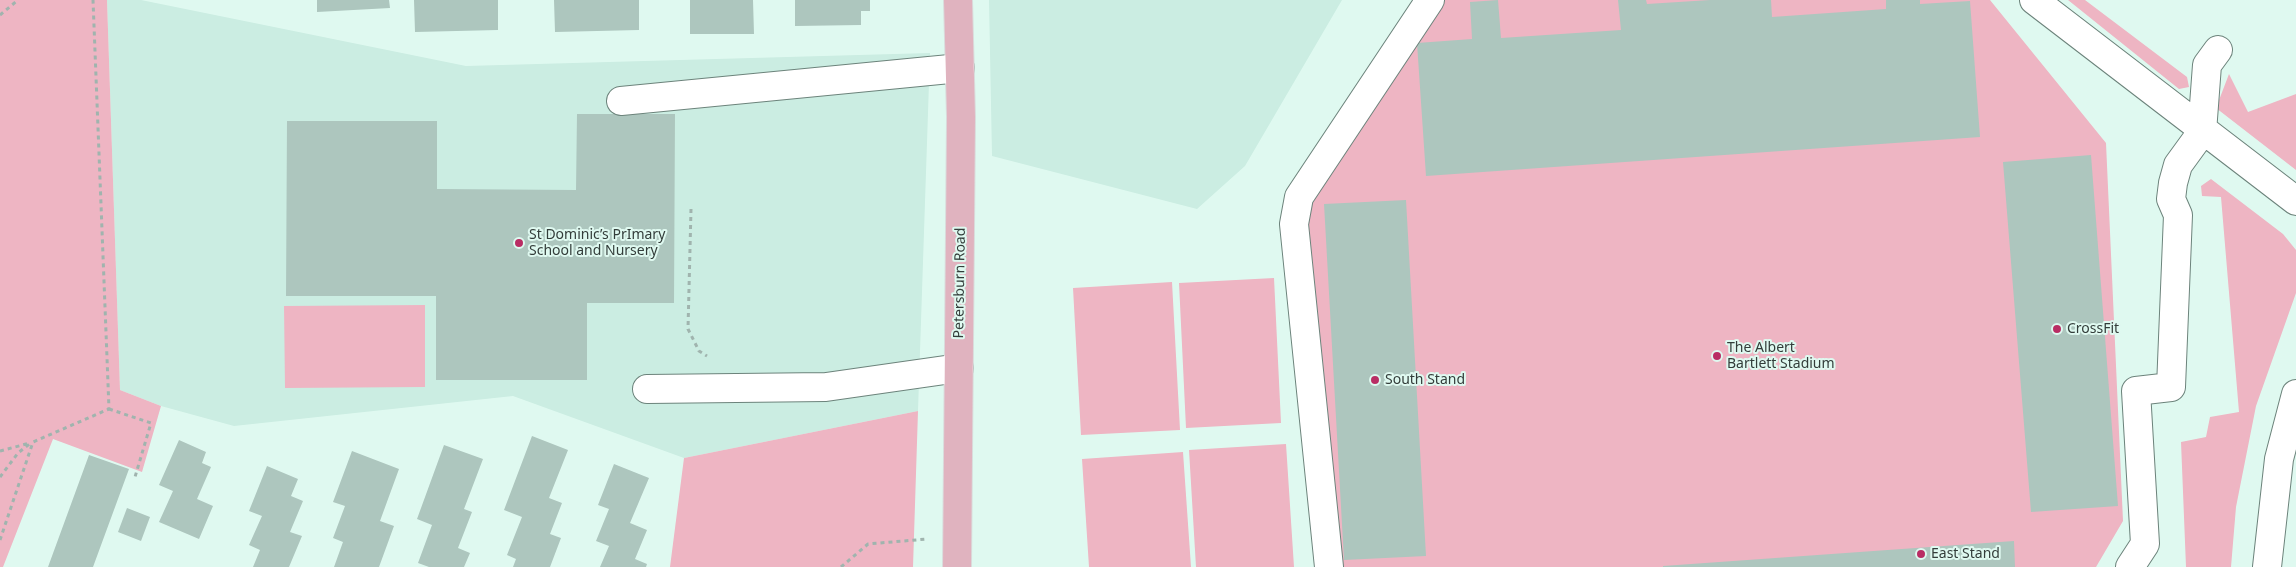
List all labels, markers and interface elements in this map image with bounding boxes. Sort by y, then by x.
place label: St Dominic’s PrImary School and Nursery [529,227,665,260]
street label: Petersburn Road [951,227,969,339]
marker: St Dominic’s PrImary School and Nursery [513,237,525,249]
place label: CrossFit [2067,321,2119,337]
marker: CrossFit [2051,323,2063,335]
place label: The Albert Bartlett Stadium [1727,340,1835,372]
marker: The Albert Bartlett Stadium [1711,350,1723,362]
place label: South Stand [1385,372,1465,388]
marker: South Stand [1369,374,1381,386]
place label: East Stand [1931,546,2000,562]
marker: East Stand [1915,548,1927,560]

